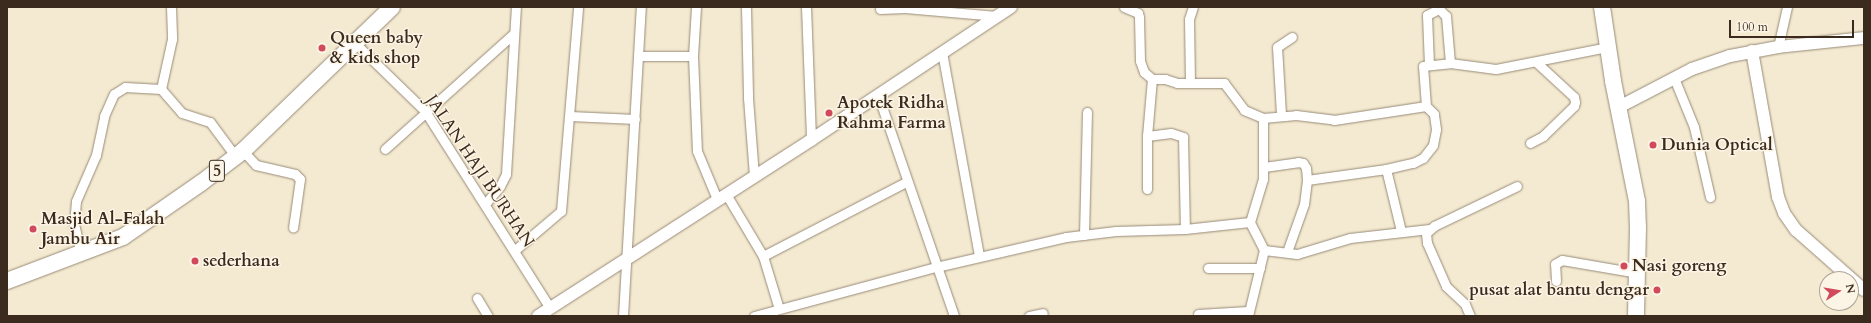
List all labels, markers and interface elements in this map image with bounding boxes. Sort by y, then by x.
scale bar [1731,12,1856,38]
text: 100 m [1736,19,1768,35]
place label: Queen baby & kids shop [330,28,423,68]
marker: Queen baby & kids shop [317,43,327,53]
street label: JALAN HAJI BURHAN [421,91,539,251]
place label: Apotek Ridha Rahma Farma [837,93,946,133]
marker: Apotek Ridha Rahma Farma [824,108,834,118]
place label: Dunia Optical [1661,135,1773,155]
marker: Dunia Optical [1648,140,1658,150]
road number: 5 [208,157,226,185]
place label: Masjid Al-Falah Jambu Air [41,209,165,249]
marker: Masjid Al-Falah Jambu Air [28,224,38,234]
place label: sederhana [203,251,280,271]
marker: sederhana [190,256,200,266]
place label: Nasi goreng [1632,256,1726,276]
marker: Nasi goreng [1619,261,1629,271]
north arrow [1819,271,1859,311]
place label: pusat alat bantu dengar [1469,280,1649,300]
text: N [1842,282,1859,295]
marker: pusat alat bantu dengar [1652,285,1662,295]

